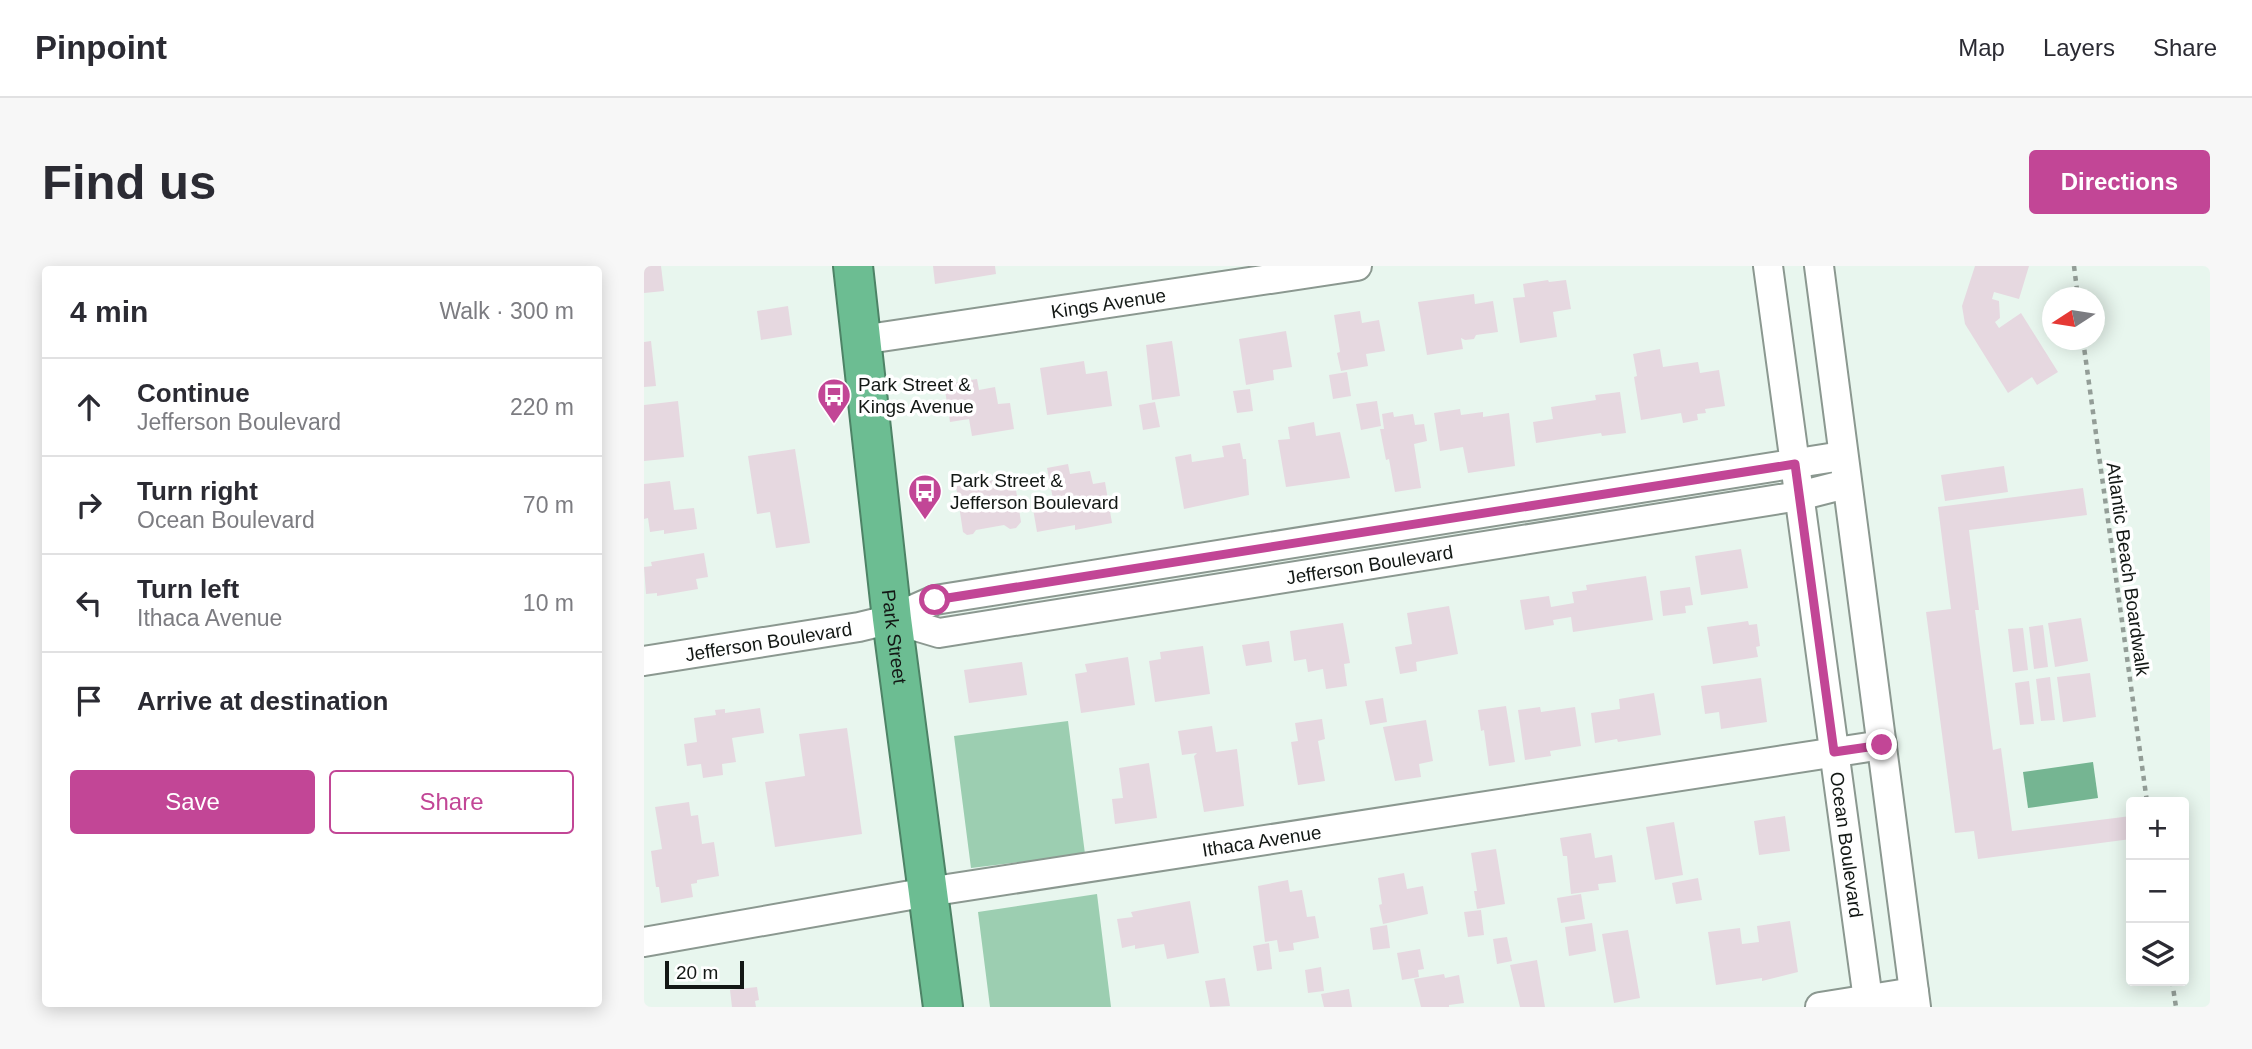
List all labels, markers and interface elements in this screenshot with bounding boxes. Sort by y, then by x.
text: Pinpoint [35,29,167,66]
text: Map [1958,34,2005,61]
text: Layers [2043,34,2115,61]
text: Share [2153,34,2217,61]
button: Directions [2029,150,2210,214]
text: Find us [42,155,216,209]
street label: Kings Avenue [1049,284,1167,322]
north arrow [2042,287,2105,350]
text: 4 min [70,295,148,328]
text: Walk · 300 m [439,298,574,324]
place label: Park Street & Kings Avenue [858,374,974,417]
bus stop icon: Park Street & Kings Avenue [815,376,853,425]
text: Continue [137,378,250,408]
icon: ahead [70,388,108,426]
text: 220 m [510,394,574,420]
text: Jefferson Boulevard [137,409,341,435]
street label: Atlantic Beach Boardwalk [2103,461,2153,678]
place label: Park Street & Jefferson Boulevard [950,470,1119,513]
bus stop icon: Park Street & Jefferson Boulevard [906,472,944,521]
text: Turn right [137,476,258,506]
icon: right [70,486,108,524]
text: 70 m [523,492,574,518]
text: Ocean Boulevard [137,507,315,533]
street label: Jefferson Boulevard [1285,541,1455,588]
text: Turn left [137,574,239,604]
icon: left [70,584,108,622]
route start [919,584,950,615]
street label: Park Street [878,588,911,686]
text: 10 m [523,590,574,616]
text: Ithaca Avenue [137,605,282,631]
street label: Jefferson Boulevard [683,618,853,665]
icon: arrive [70,682,108,720]
text: Arrive at destination [137,686,388,716]
route end [1866,729,1897,760]
button: Save [70,770,315,834]
button: Share [329,770,574,834]
street label: Ocean Boulevard [1827,770,1867,919]
map controls [2126,797,2189,986]
button: + [2126,797,2189,860]
street label: Ithaca Avenue [1201,821,1323,860]
button: − [2126,860,2189,923]
button: layers [2126,923,2189,986]
scale bar [665,958,744,990]
text: 20 m [676,962,718,983]

